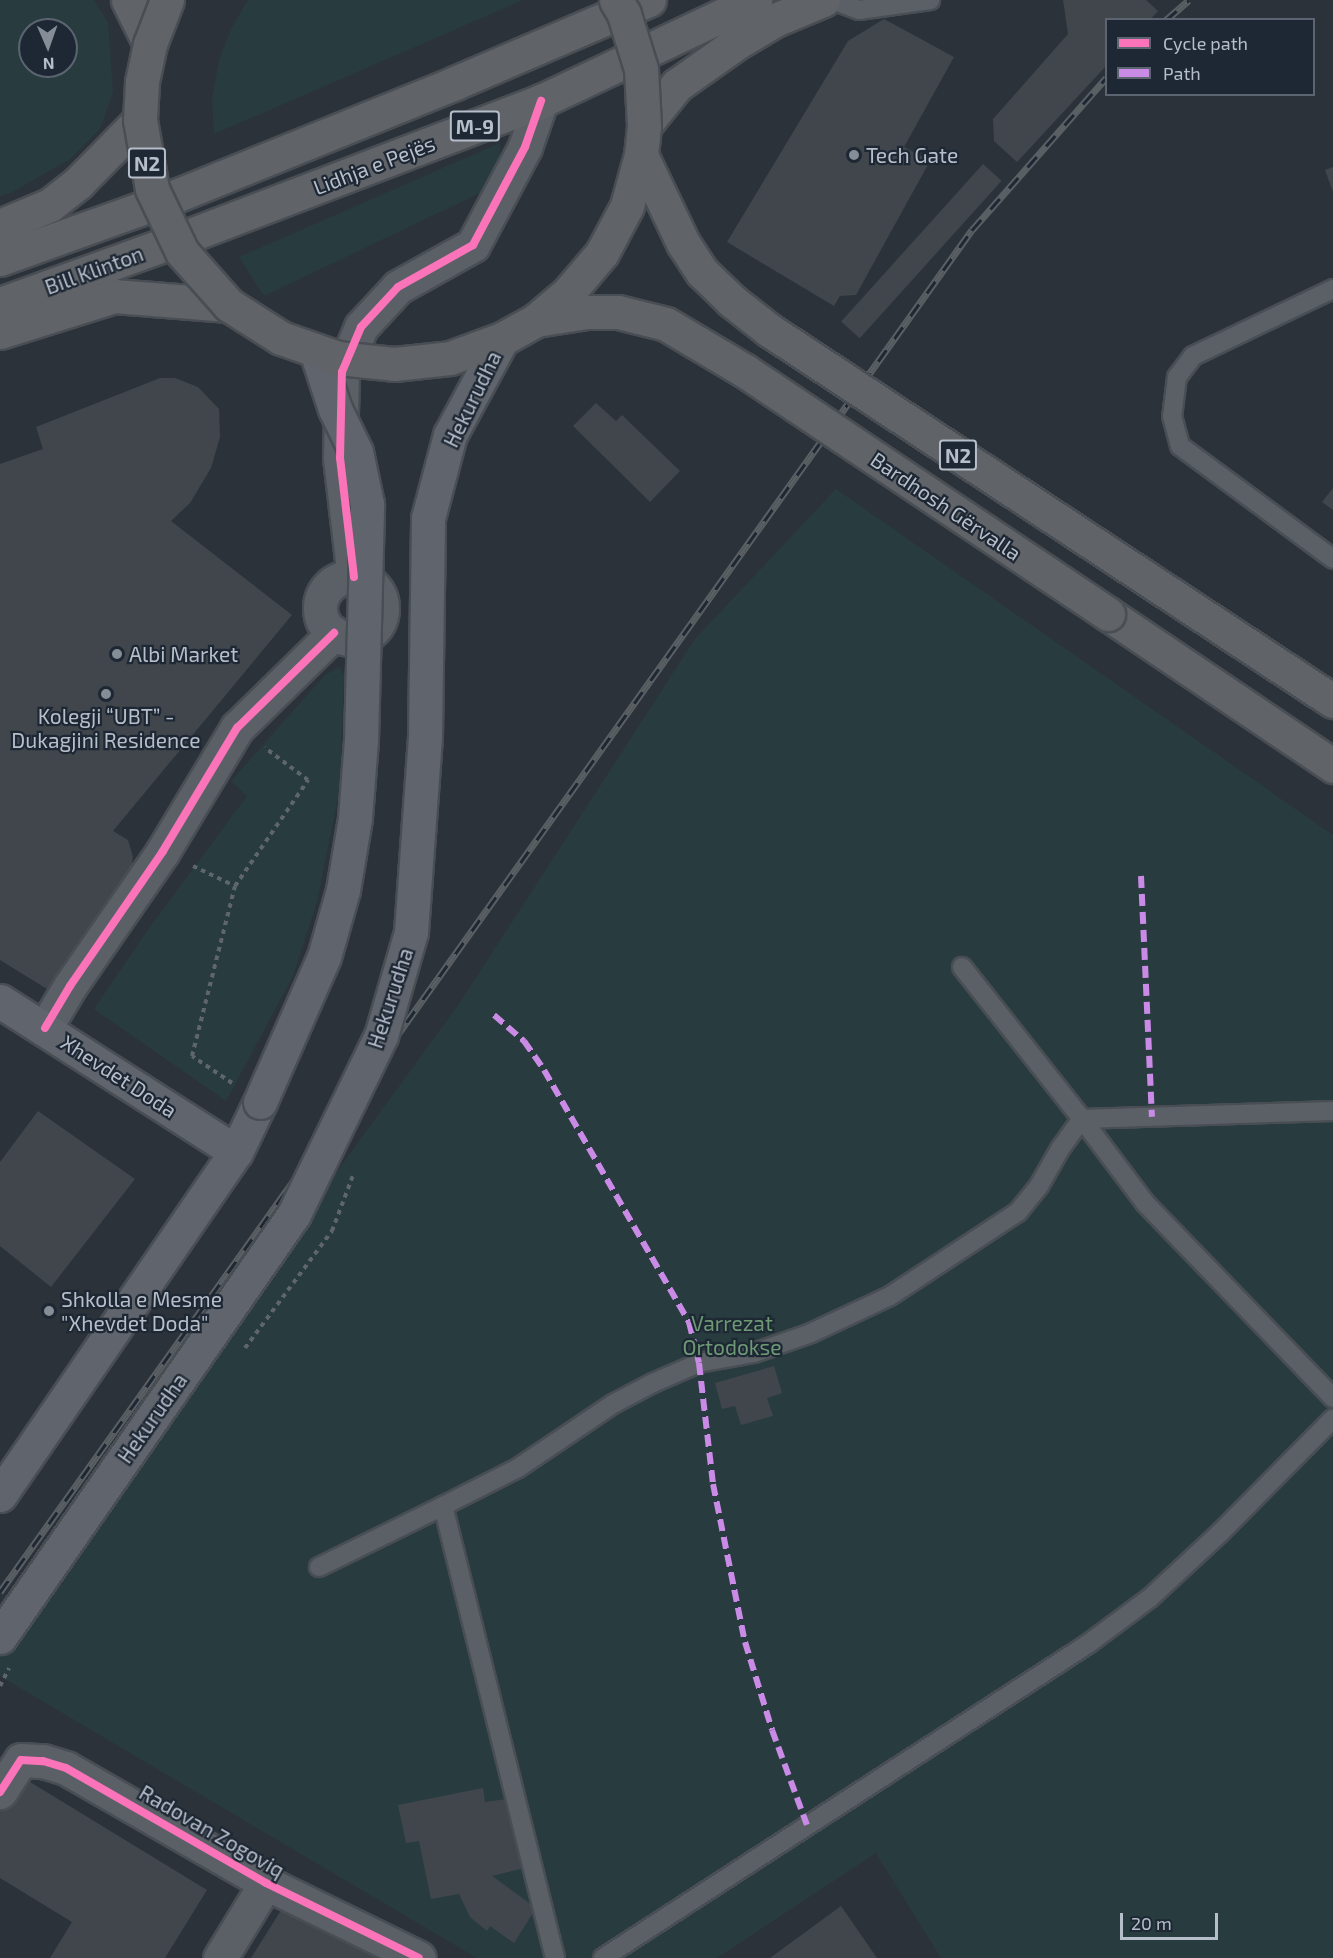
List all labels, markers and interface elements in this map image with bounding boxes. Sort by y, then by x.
north arrow [18,18,78,78]
legend [1105,18,1315,96]
text: Cycle path [1163,32,1248,54]
text: N [42,55,55,74]
text: Path [1163,62,1201,84]
road number: M-9 [450,109,500,143]
street label: Lidhja e Pejës [310,130,438,200]
place label: Tech Gate [866,142,958,168]
road number: N2 [128,146,166,180]
marker: Tech Gate [847,148,861,162]
street label: Bill Klinton [41,240,147,300]
street label: Hekurudha [438,347,506,451]
road number: N2 [938,438,978,472]
street label: Bardhosh Gërvalla [866,446,1026,566]
place label: Albi Market [129,641,238,667]
marker: Albi Market [110,647,124,661]
marker: Kolegji “UBT” - Dukagjini Residence [99,687,113,701]
place label: Kolegji “UBT” - Dukagjini Residence [11,703,201,753]
street label: Hekurudha [362,945,418,1051]
street label: Xhevdet Doda [56,1029,182,1123]
place label: Shkolla e Mesme "Xhevdet Doda" [61,1286,222,1336]
marker: Shkolla e Mesme "Xhevdet Doda" [42,1304,56,1318]
park label: Varrezat Ortodokse [683,1310,781,1360]
street label: Hekurudha [112,1368,192,1468]
street label: Radovan Zogoviq [135,1779,289,1883]
scale bar [1123,1901,1220,1939]
text: 20 m [1131,1912,1172,1934]

